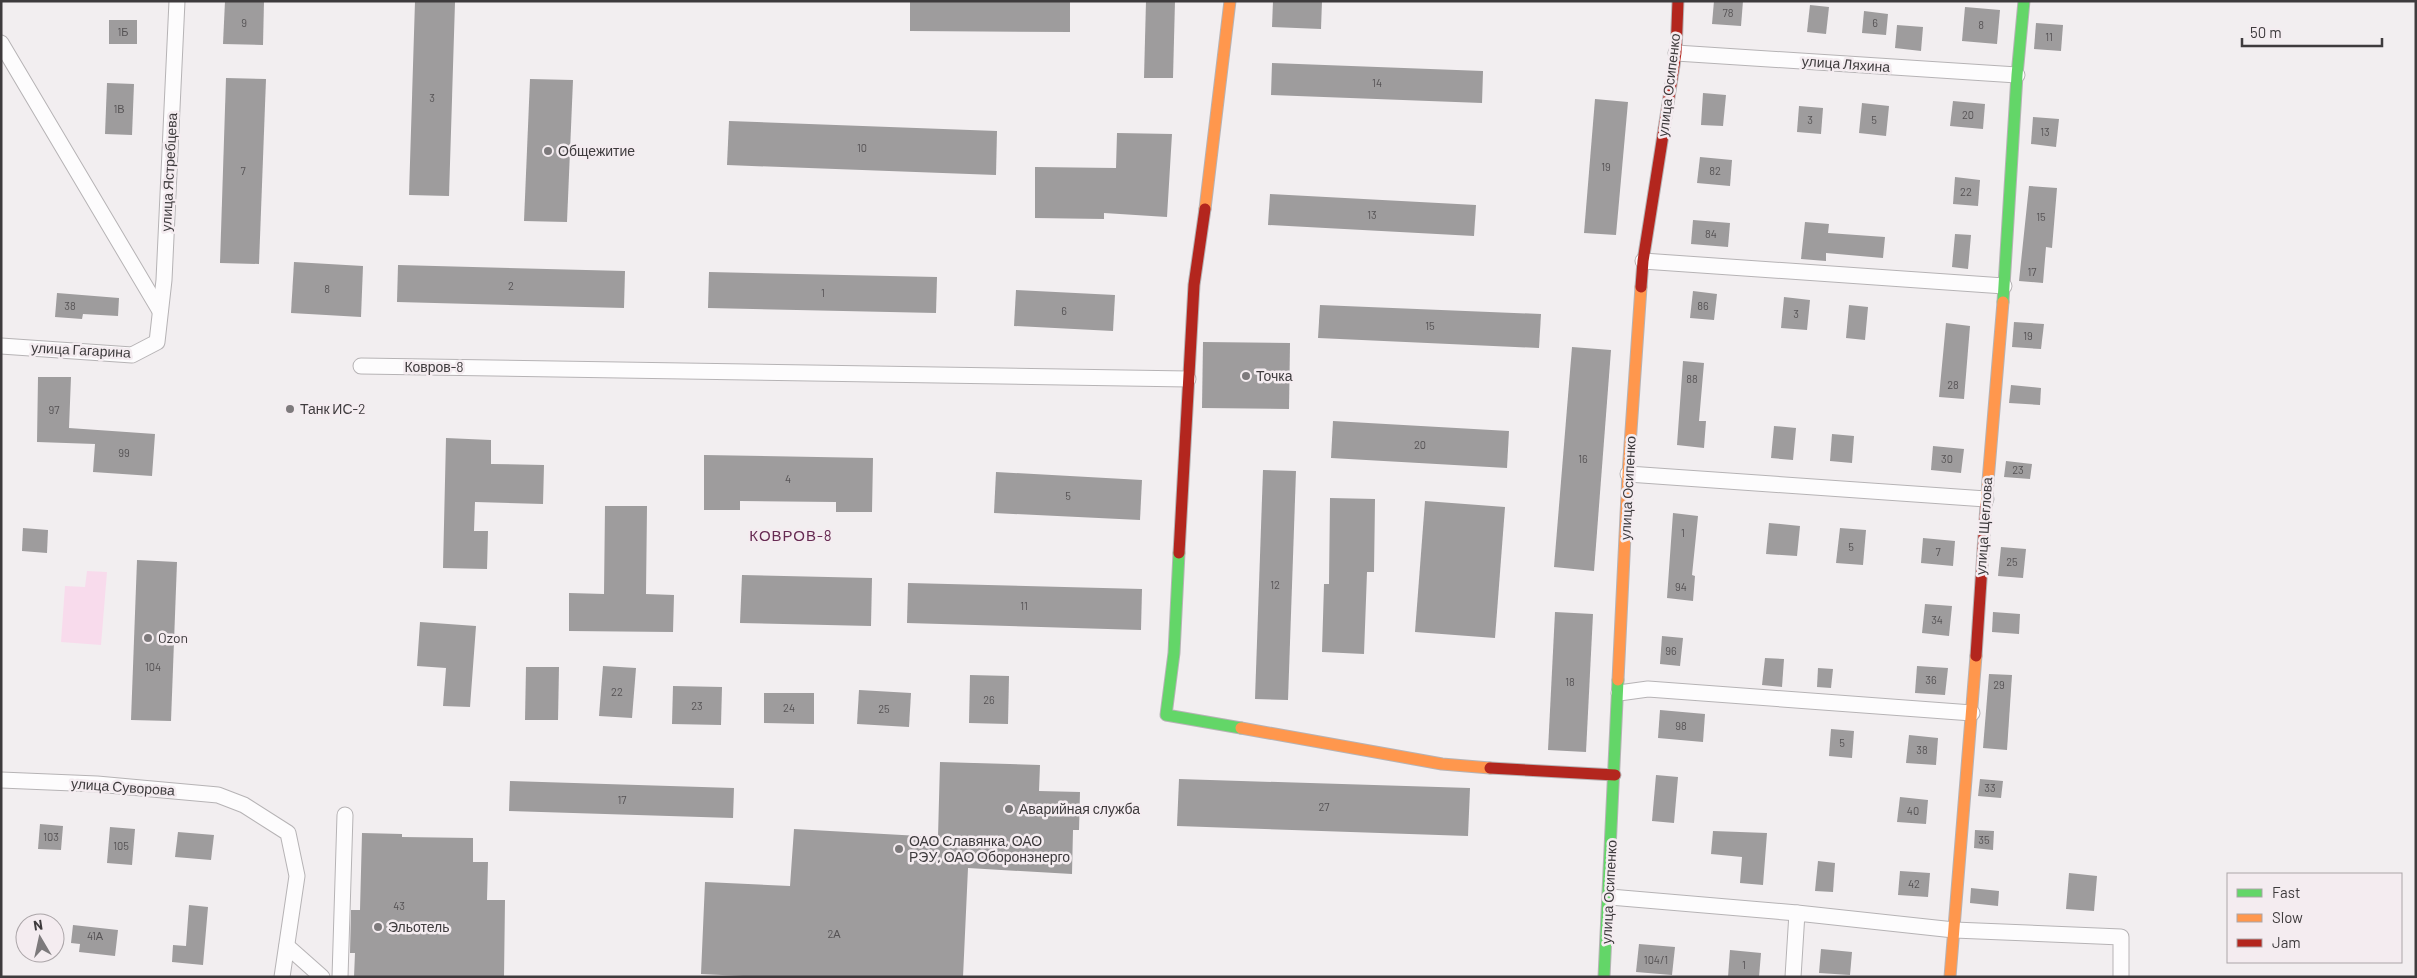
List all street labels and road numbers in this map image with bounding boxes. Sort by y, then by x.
street label: улица Осипенко [1654,32,1683,138]
street label: улица Ляхина [1801,52,1891,75]
street label: улица Ястребцева [157,112,180,232]
street label: улица Гагарина [31,338,131,361]
street label: Ковров-8 [404,358,464,375]
street label: улица Осипенко [1616,435,1639,540]
street label: улица Щеглова [1972,476,1995,576]
street label: улица Суворова [71,774,176,799]
street label: улица Осипенко [1597,839,1620,944]

